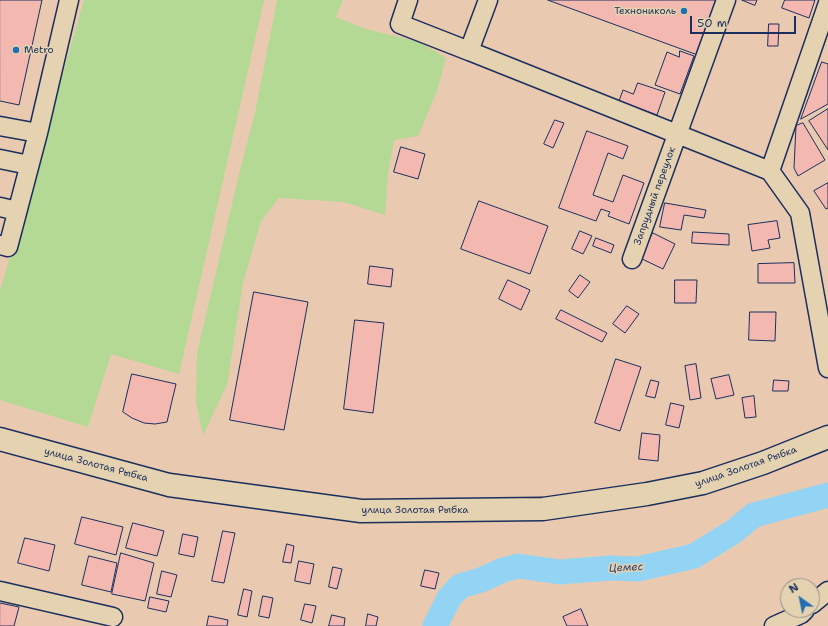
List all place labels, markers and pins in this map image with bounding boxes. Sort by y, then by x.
place label: Технониколь [614,5,676,17]
marker: Технониколь [679,6,689,16]
place label: Metro [24,44,54,56]
marker: Metro [11,45,21,55]

